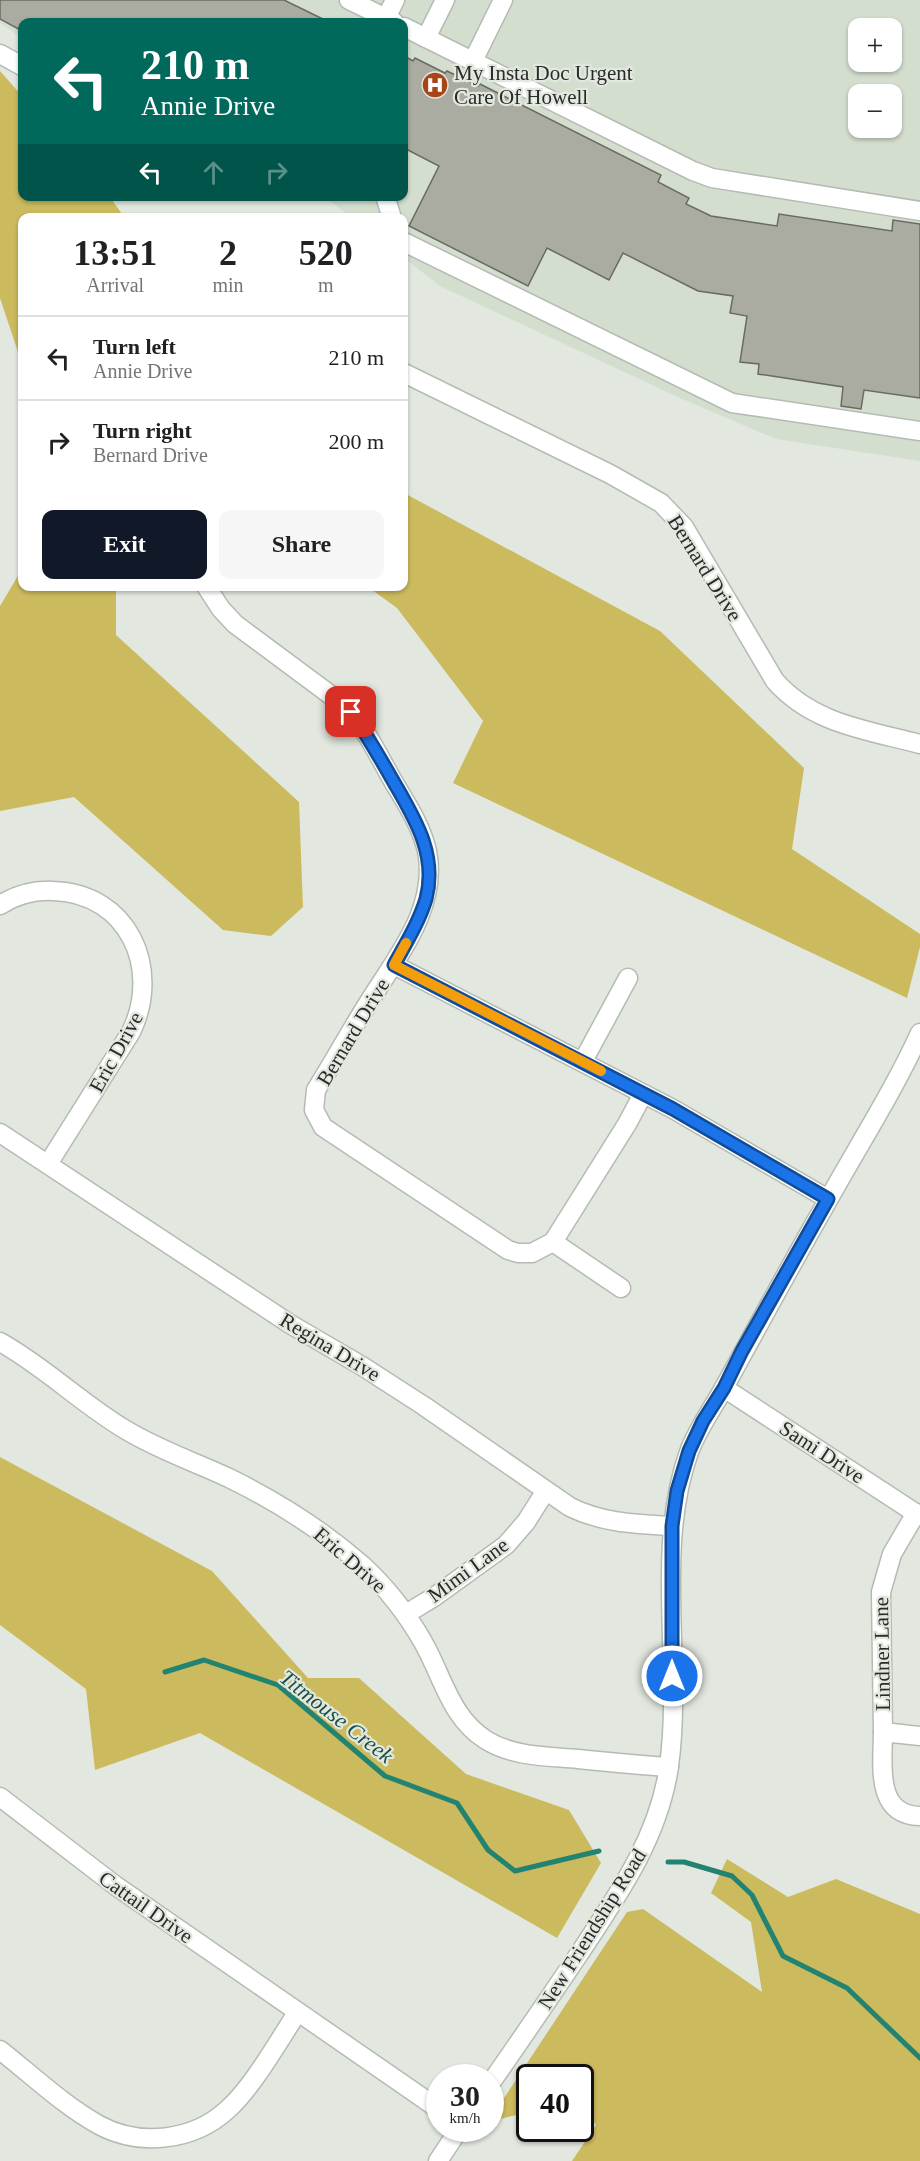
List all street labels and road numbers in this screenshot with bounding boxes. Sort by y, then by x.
street label: Bernard Drive [663,510,747,626]
street label: Bernard Drive [312,974,394,1090]
street label: Eric Drive [84,1008,148,1096]
street label: Regina Drive [276,1308,384,1386]
street label: Sami Drive [775,1416,869,1488]
street label: Eric Drive [309,1522,391,1598]
street label: Mimi Lane [423,1533,513,1607]
street label: Lindner Lane [869,1597,895,1711]
street label: New Friendship Road [533,1844,651,2014]
street label: Cattail Drive [94,1866,198,1948]

